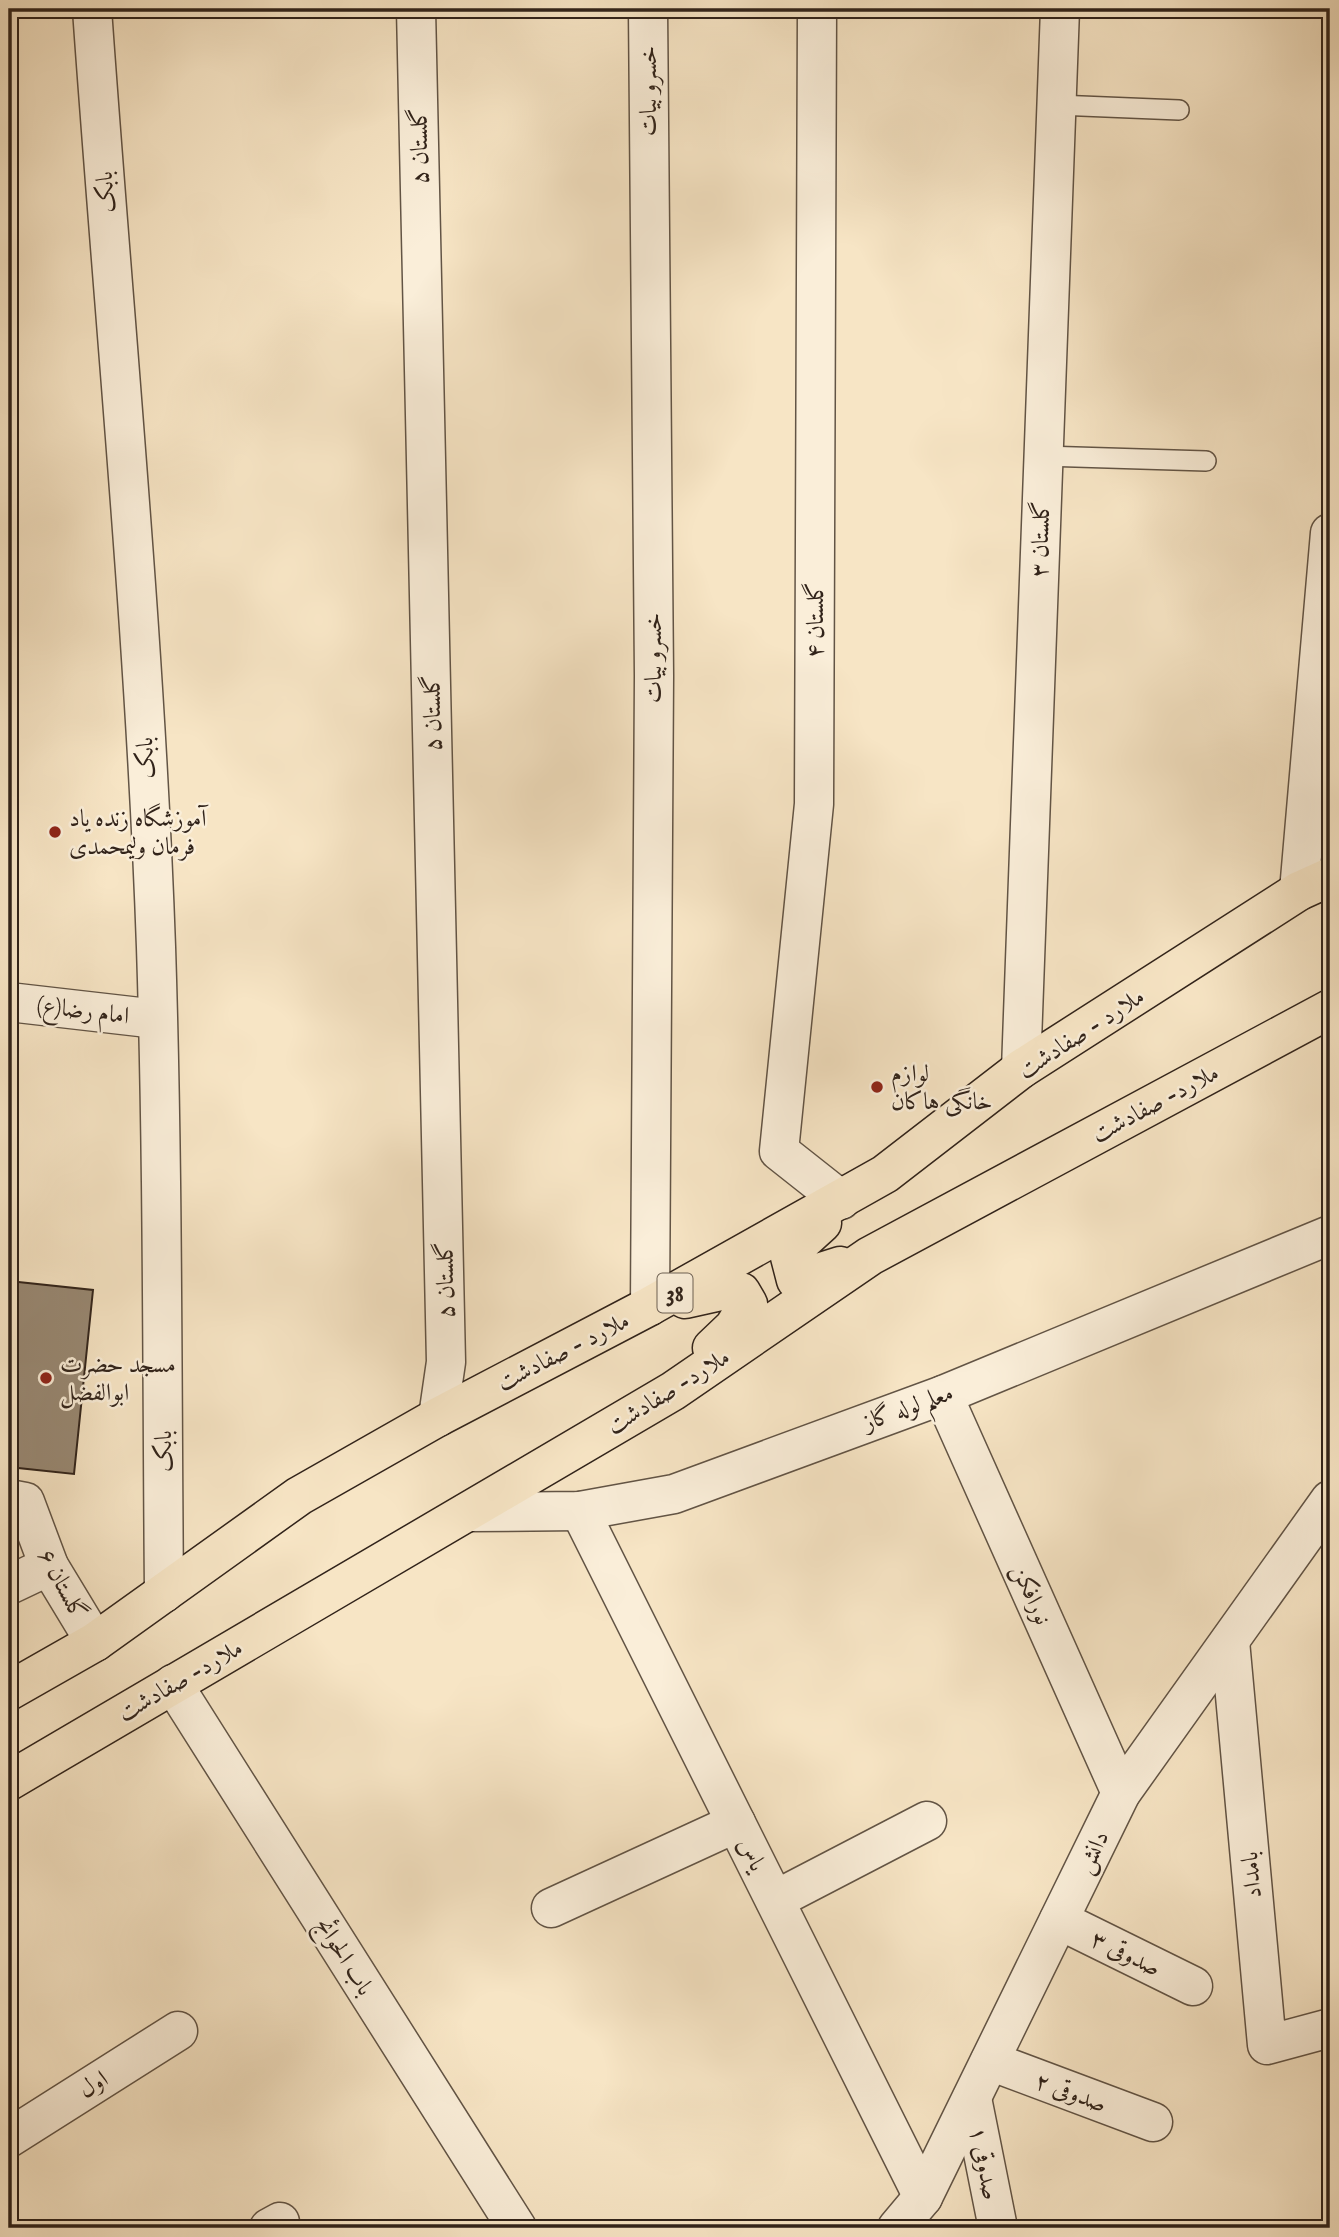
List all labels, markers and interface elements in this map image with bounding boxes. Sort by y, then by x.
street label: خسرو بیات [634,46,665,136]
street label: گلستان ۵ [403,107,437,185]
street label: بابک [90,170,123,214]
street label: گلستان ۳ [1024,500,1058,578]
street label: گلستان ۴ [800,582,832,658]
street label: خسرو بیات [639,613,670,703]
street label: گلستان ۵ [416,674,450,752]
street label: بابک [130,736,163,780]
place label: آموزشگاه زنده یاد فرمان ولیمحمدی [69,803,209,863]
marker: آموزشگاه زنده یاد فرمان ولیمحمدی [47,824,63,840]
street label: ملارد - صفادشت [1013,982,1151,1087]
street label: امام رضا(ع) [34,990,131,1037]
street label: ملارد- صفادشت [1087,1058,1225,1151]
place label: لوازم خانگی هاکان [891,1059,993,1118]
marker: لوازم خانگی هاکان [869,1079,885,1095]
street label: گلستان ۵ [429,1241,463,1319]
road number: 38 [658,1274,692,1312]
street label: ملارد - صفادشت [492,1306,635,1399]
street label: ملارد- صفادشت [601,1342,736,1442]
place label: مسجد حضرت ابوالفضل [60,1350,176,1409]
marker: مسجد حضرت ابوالفضل [38,1370,54,1386]
street label: معلم لوله گاز [857,1377,960,1446]
street label: بابک [149,1430,180,1472]
street label: گلستان ۶ [30,1543,94,1626]
street label: نورافکن [1004,1559,1058,1630]
street label: ملارد- صفادشت [113,1633,249,1730]
street label: دانش [1070,1826,1117,1879]
street label: یاس [729,1833,773,1878]
street label: بامداد [1235,1850,1270,1899]
street label: باب الحوائج [305,1912,380,2003]
street label: صدوقی ۳ [1085,1924,1165,1985]
street label: اول [73,2064,114,2106]
street label: صدوقی ۲ [1030,2066,1111,2121]
street label: صدوقی ۱ [961,2124,1006,2203]

